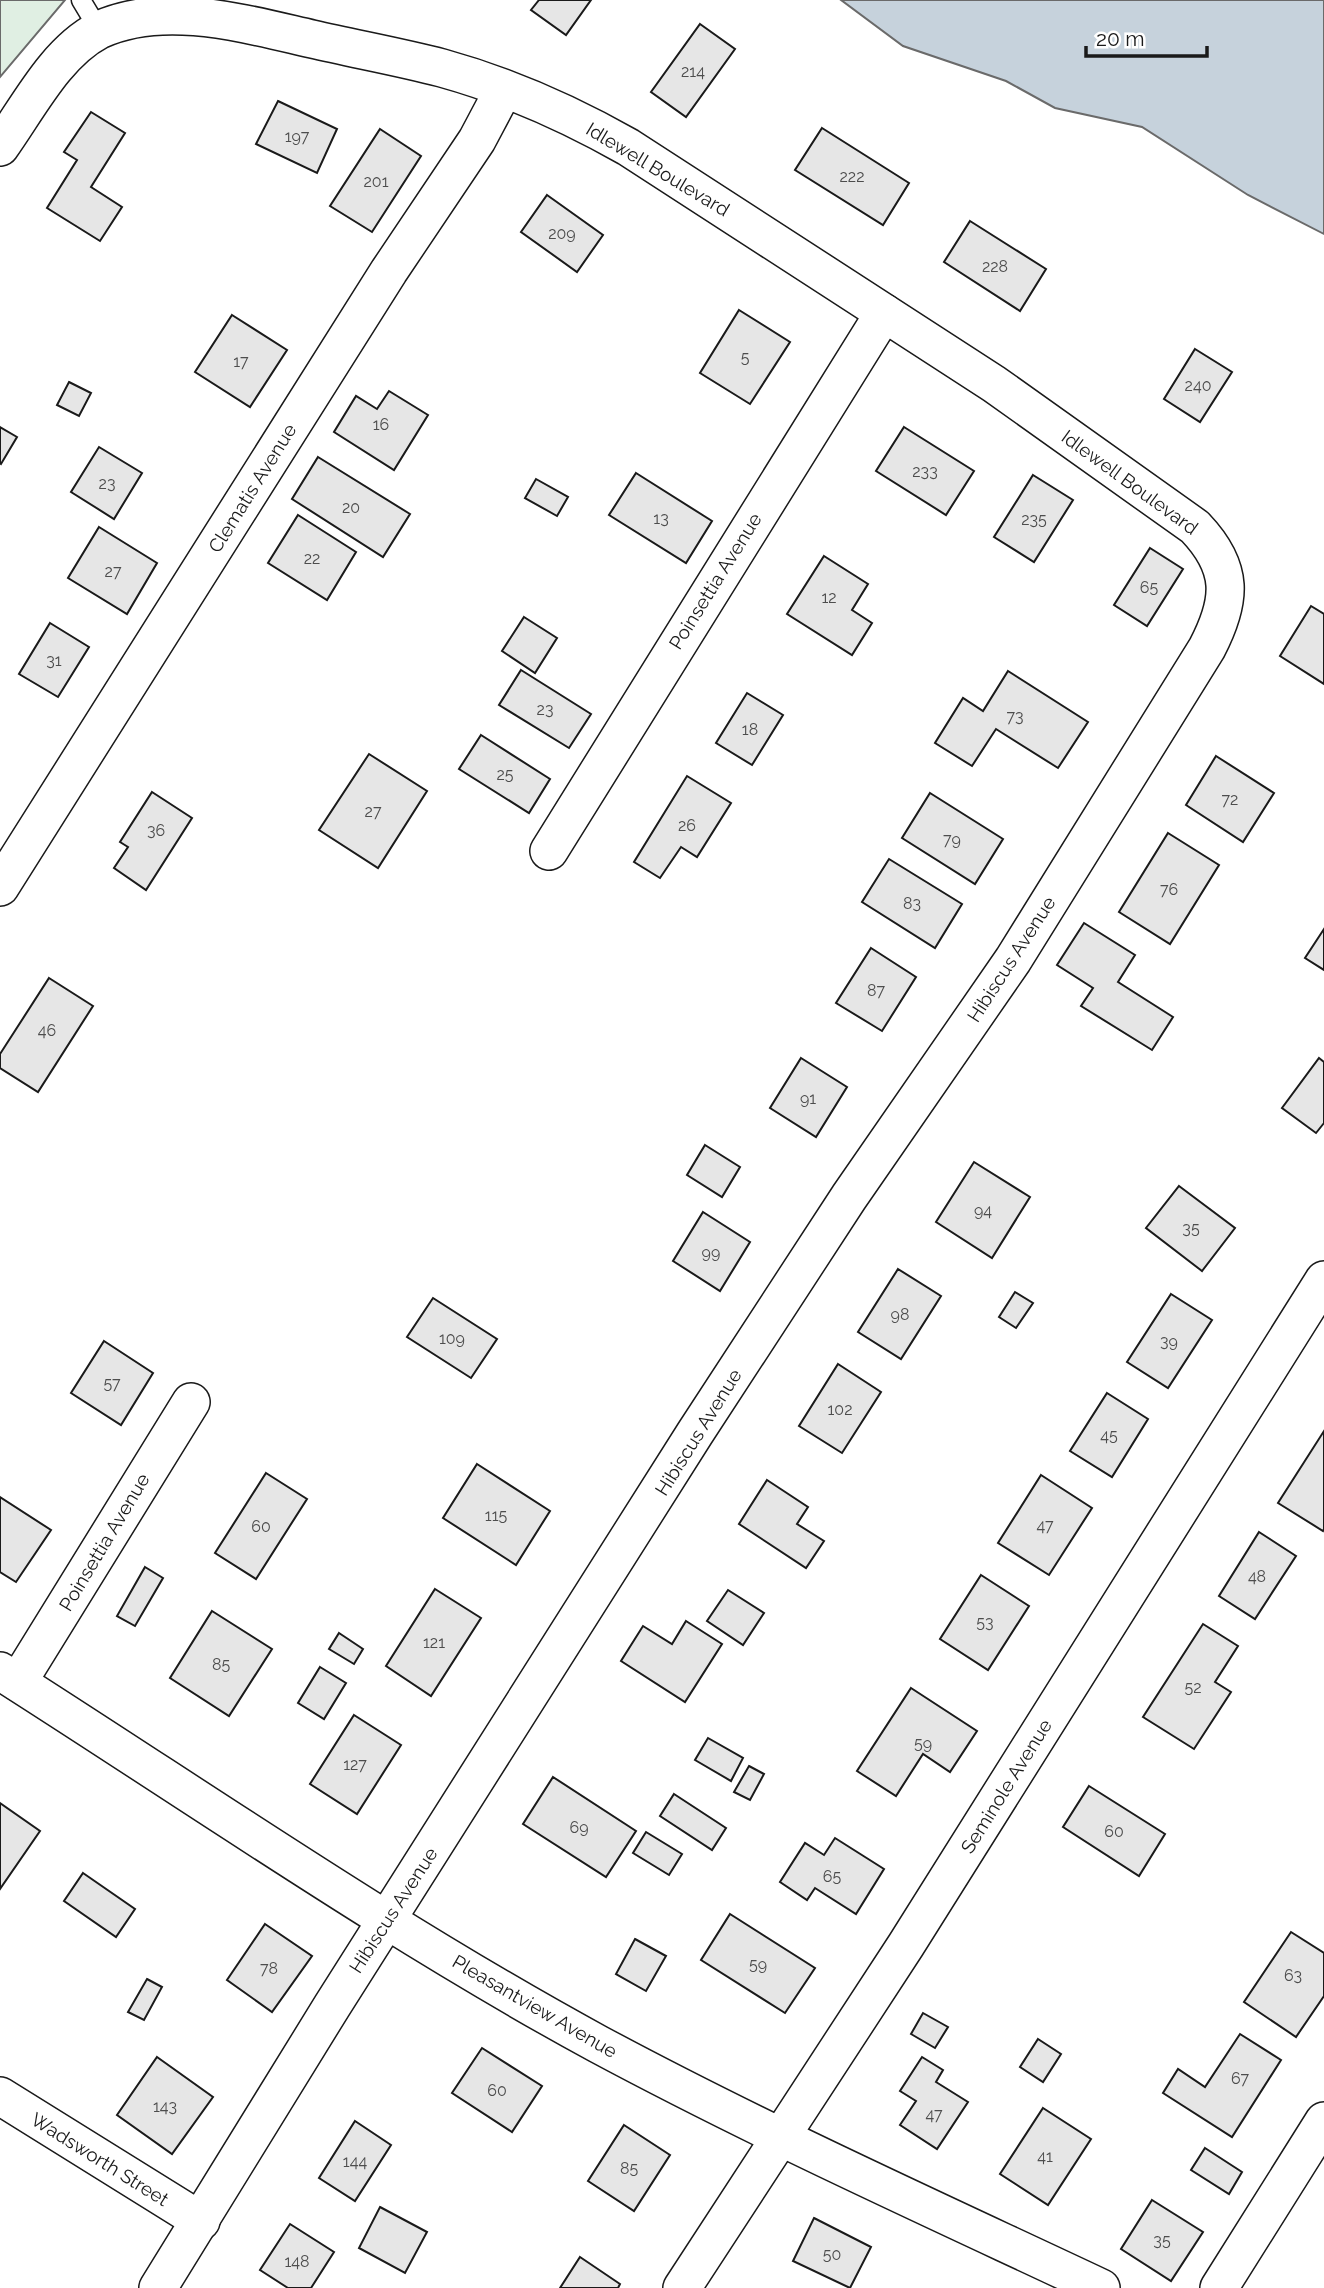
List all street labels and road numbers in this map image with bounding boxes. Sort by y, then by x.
street label: Idlewell Boulevard [582,118,734,220]
street label: Clematis Avenue [204,420,300,556]
street label: Idlewell Boulevard [1058,425,1202,539]
street label: Poinsettia Avenue [664,509,766,653]
street label: Hibiscus Avenue [962,892,1060,1026]
street label: Hibiscus Avenue [650,1365,746,1499]
street label: Poinsettia Avenue [54,1469,154,1615]
street label: Seminole Avenue [956,1715,1056,1857]
street label: Hibiscus Avenue [344,1843,442,1977]
street label: Pleasantview Avenue [449,1950,621,2062]
street label: Wadsworth Street [27,2108,173,2211]

